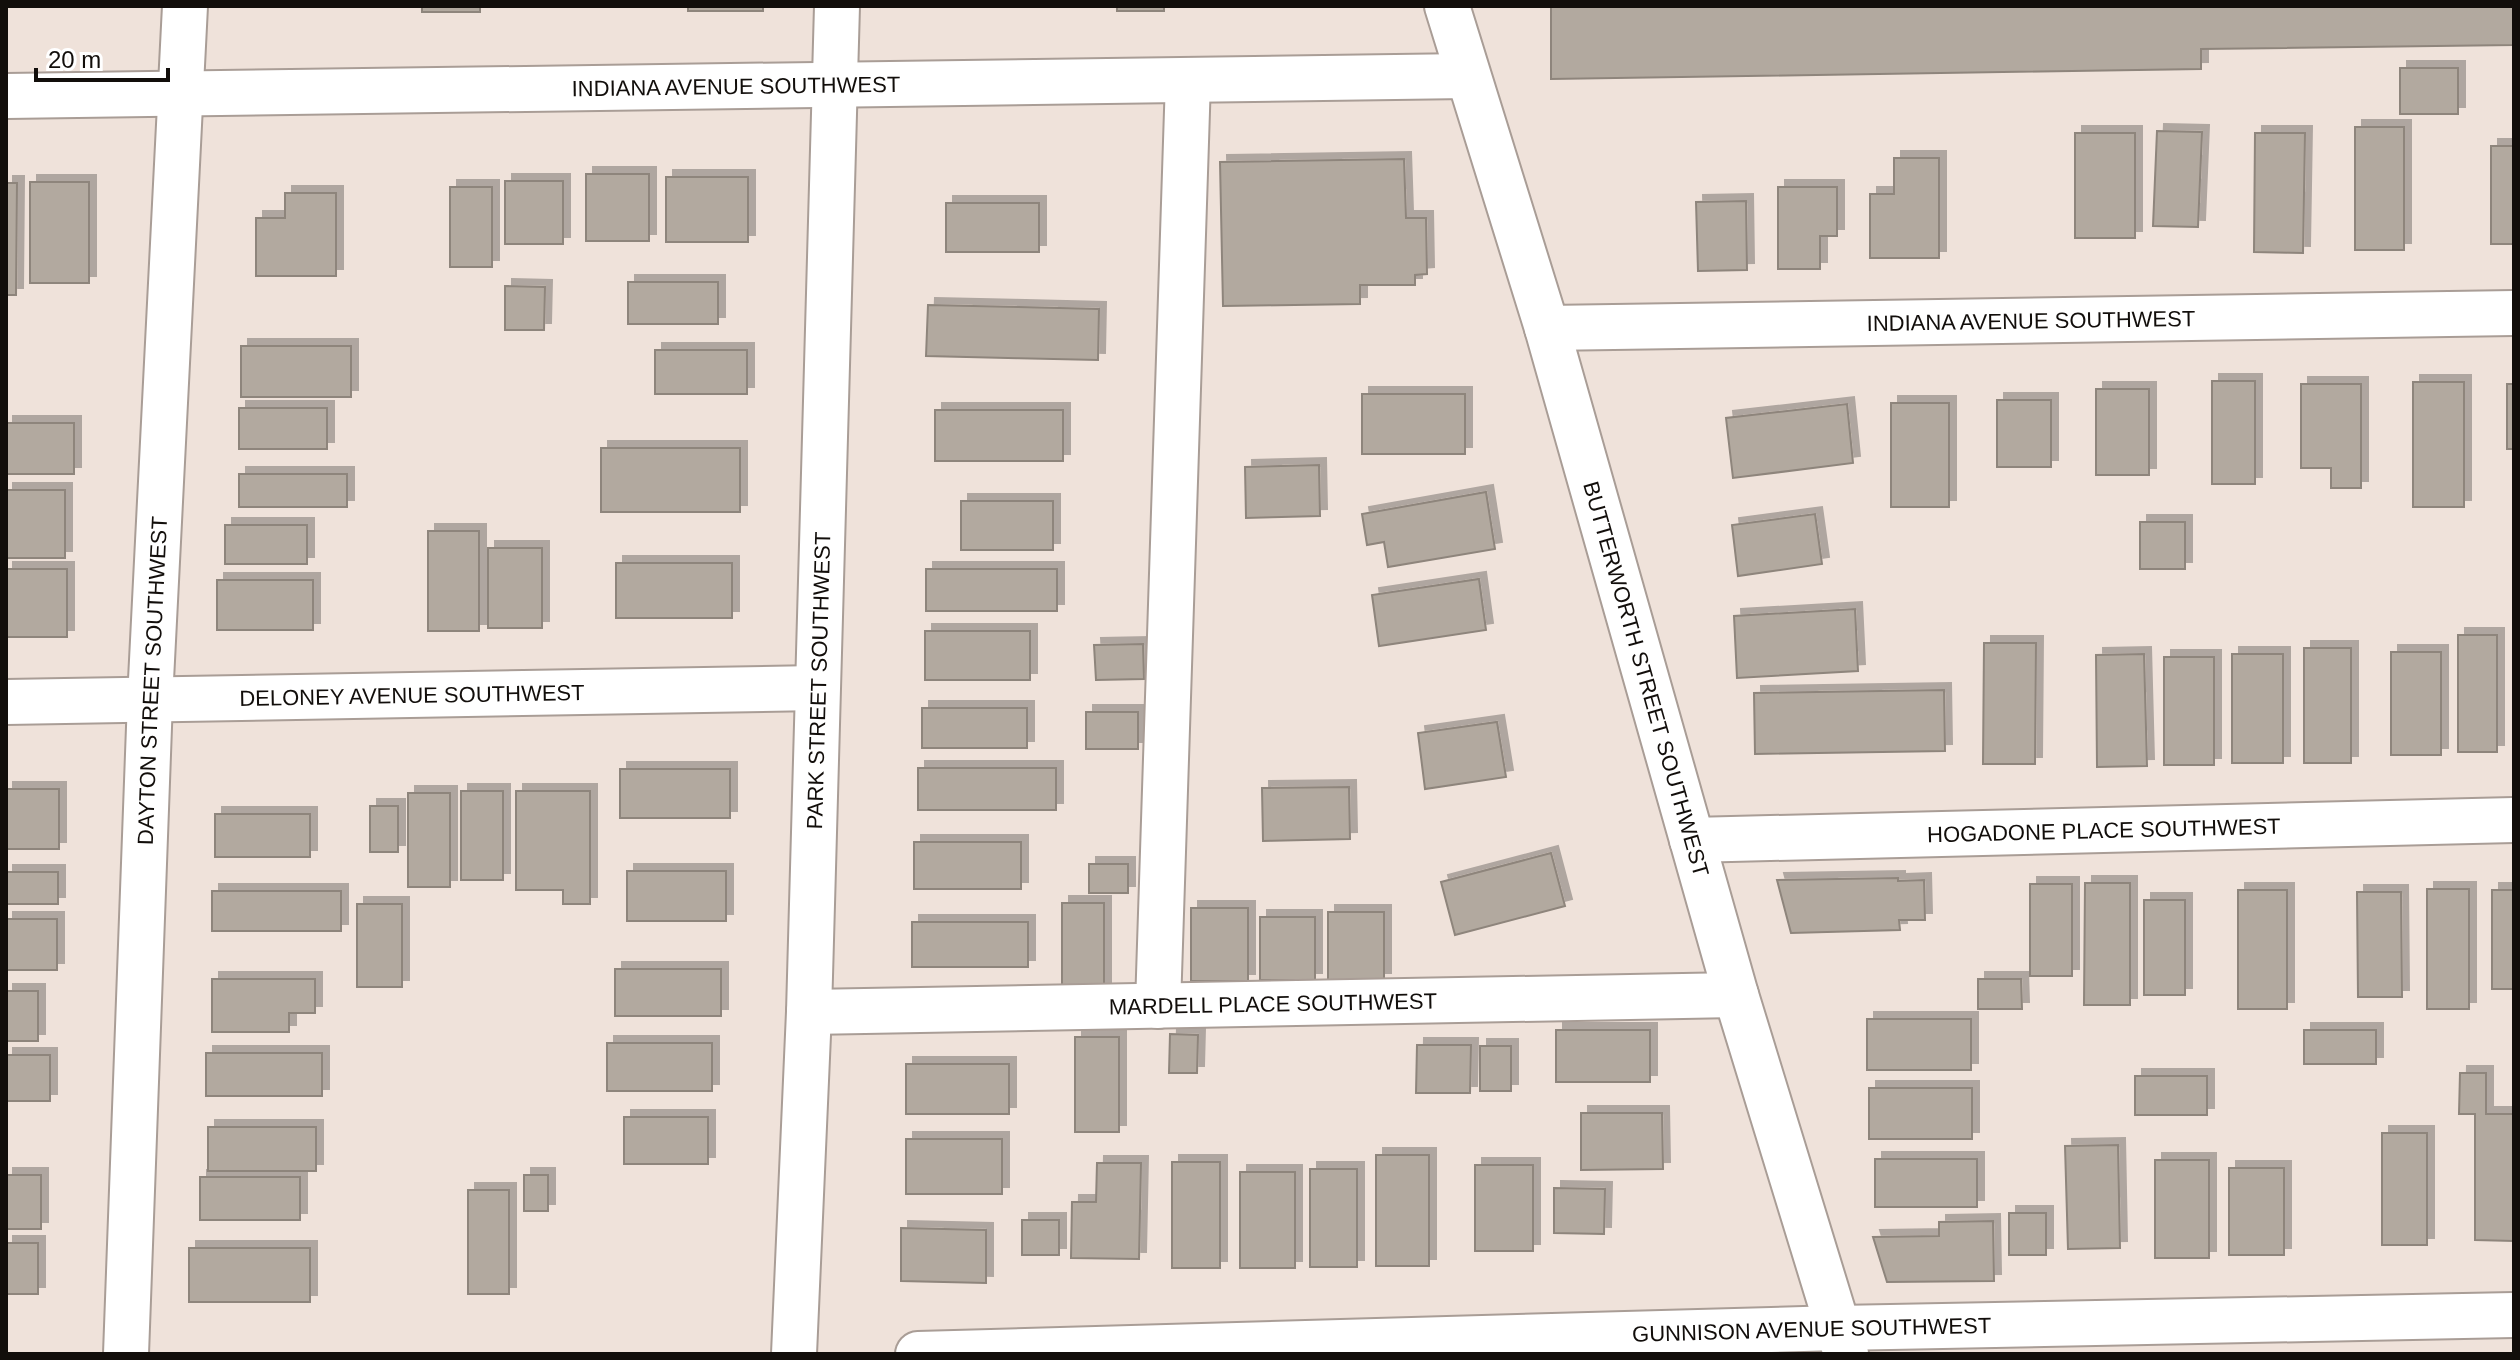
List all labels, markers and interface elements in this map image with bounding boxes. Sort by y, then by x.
scale bar [36,32,168,82]
text: 20 m [48,46,101,73]
street label: INDIANA AVENUE SOUTHWEST [571,71,900,101]
street label: INDIANA AVENUE SOUTHWEST [1866,305,2195,336]
street label: BUTTERWORTH STREET SOUTHWEST [1579,478,1714,880]
street label: DAYTON STREET SOUTHWEST [132,516,172,845]
street label: PARK STREET SOUTHWEST [802,531,835,830]
street label: DELONEY AVENUE SOUTHWEST [239,680,585,710]
street label: HOGADONE PLACE SOUTHWEST [1927,813,2281,847]
street label: MARDELL PLACE SOUTHWEST [1109,988,1437,1019]
street label: GUNNISON AVENUE SOUTHWEST [1632,1313,1991,1346]

